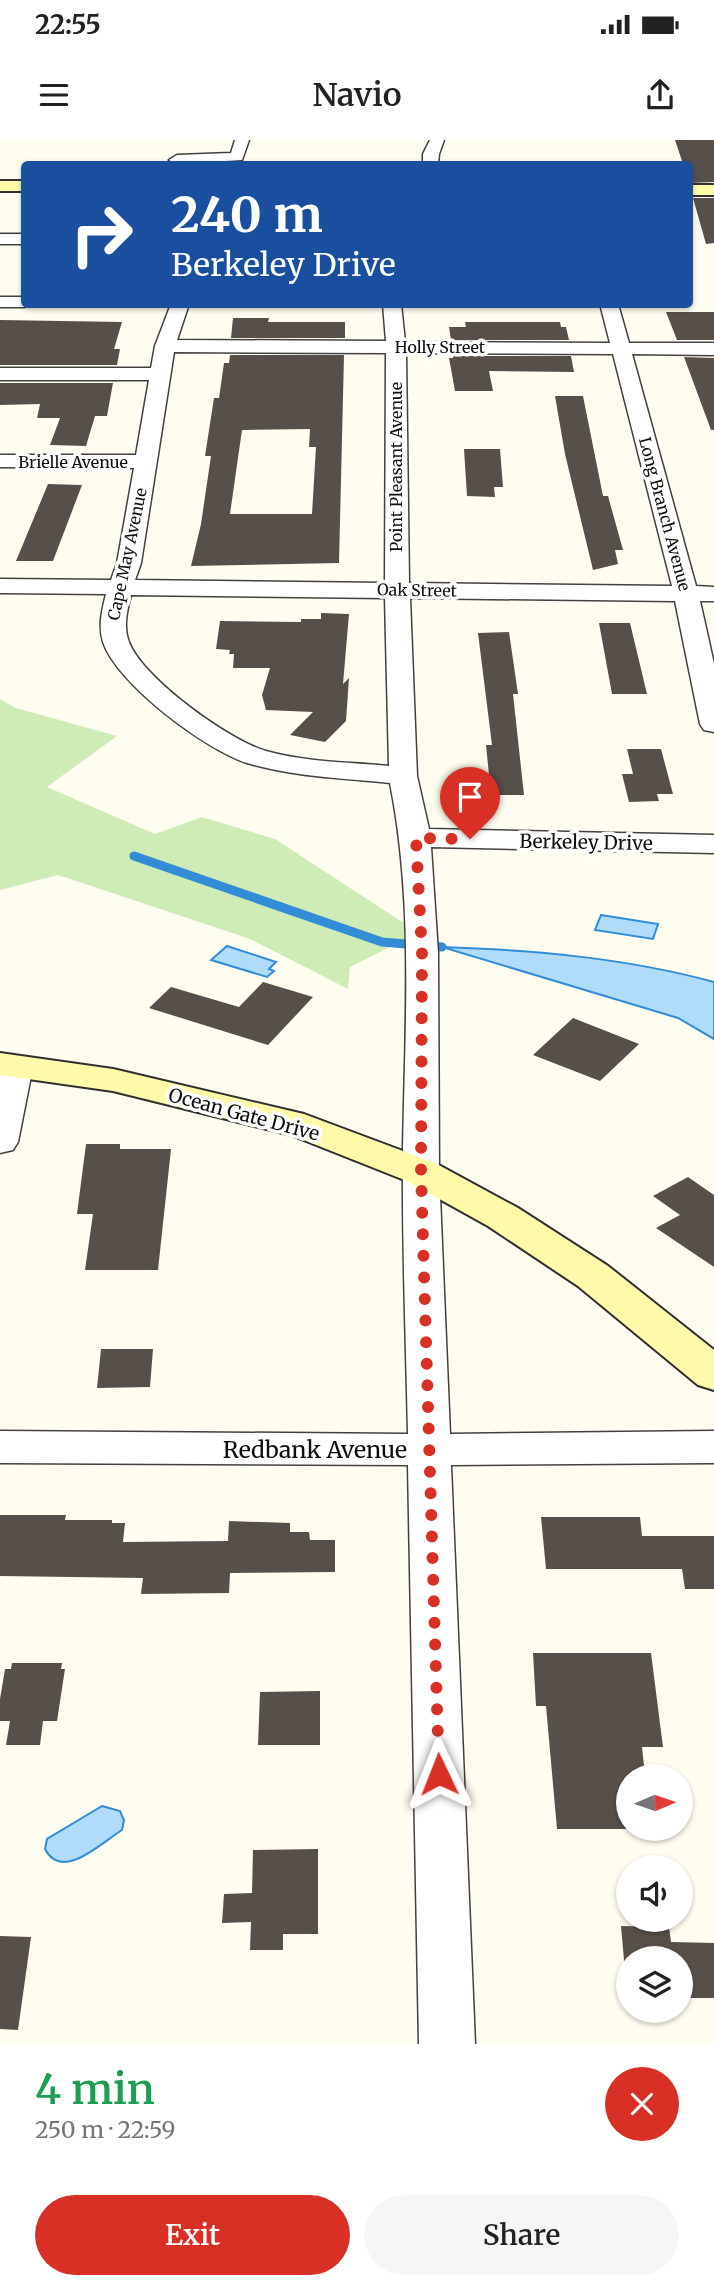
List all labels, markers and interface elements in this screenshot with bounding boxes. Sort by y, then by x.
text: 22:55 [35,8,101,41]
text: Navio [312,75,402,115]
icon: menu [35,76,73,114]
icon: share [641,76,679,114]
text: 240 m [171,184,323,245]
icon: right [56,189,147,280]
text: Berkeley Drive [171,245,396,285]
street label: Holly Street [395,337,486,357]
street label: Point Pleasant Avenue [386,382,406,552]
street label: Long Branch Avenue [635,435,695,593]
street label: Brielle Avenue [18,452,128,472]
street label: Cape May Avenue [103,486,151,622]
street label: Oak Street [377,579,458,601]
pin [440,767,500,839]
icon: arrive [451,778,489,816]
street label: Berkeley Drive [519,829,653,855]
street label: Ocean Gate Drive [166,1082,322,1146]
street label: Redbank Avenue [223,1435,407,1464]
position arrow [402,1737,476,1811]
north arrow [616,1764,693,1841]
map controls [616,1764,693,2023]
button: sound [616,1855,693,1932]
button: layers [616,1946,693,2023]
text: 4 min [35,2063,155,2115]
button: close [605,2067,679,2141]
text: 250 m · 22:59 [35,2115,176,2144]
button: Exit [35,2195,350,2275]
button: Share [364,2195,679,2275]

